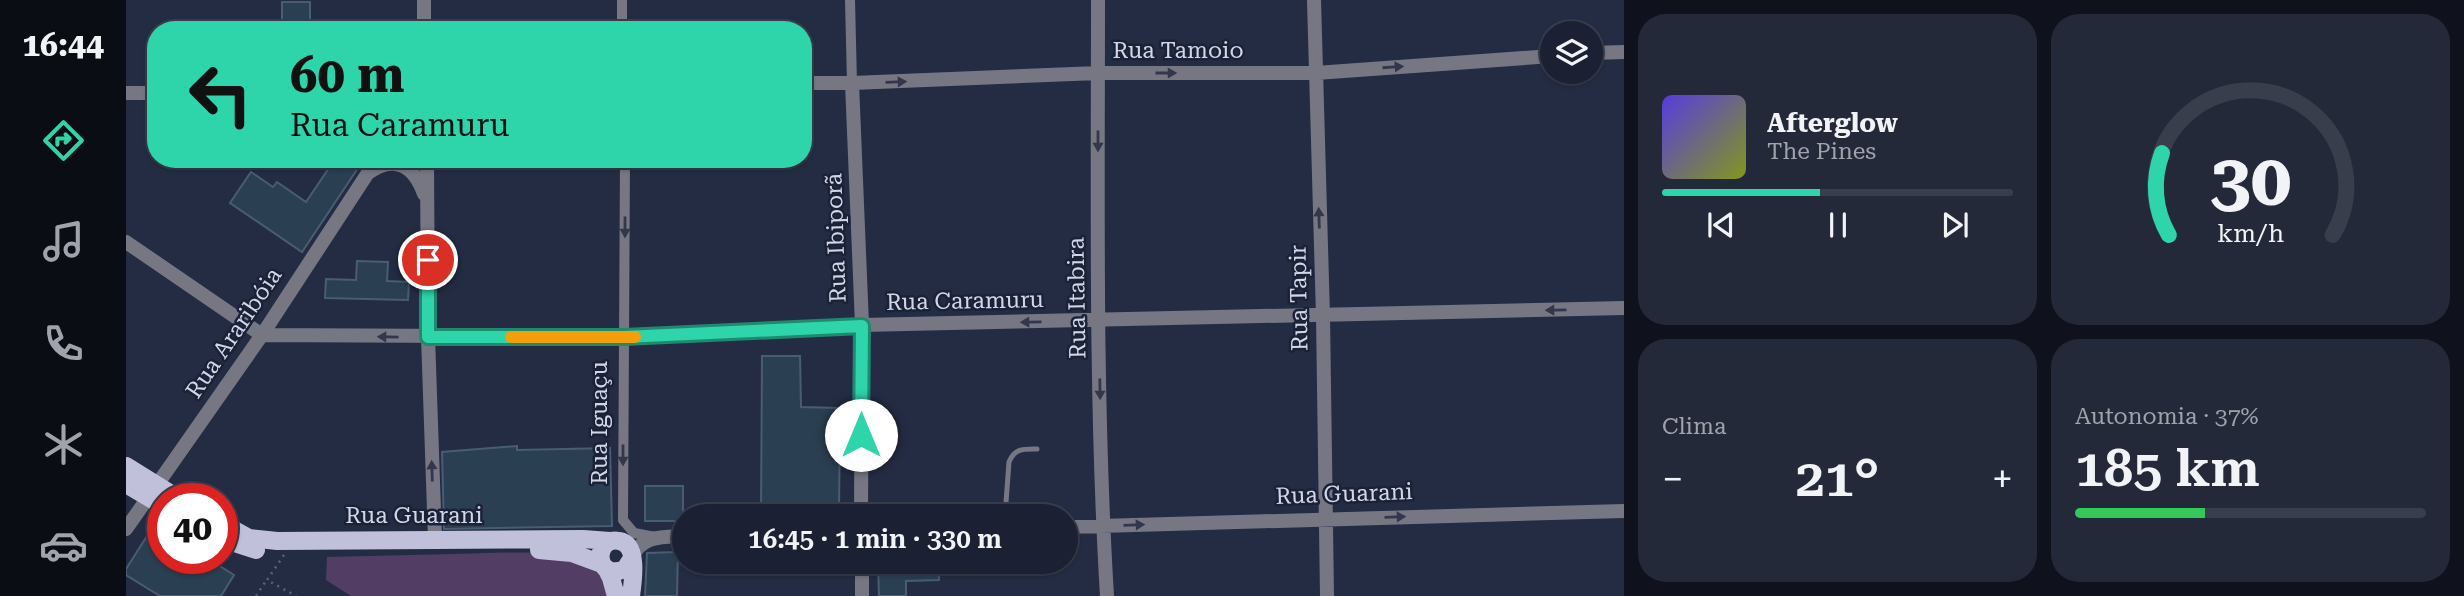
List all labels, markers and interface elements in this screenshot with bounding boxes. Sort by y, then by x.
map controls [1540,21,1603,84]
button: layers [1540,21,1603,84]
text: 16:44 [22,26,104,64]
street label: Rua Tamoio [1112,37,1244,64]
text: 60 m [290,47,405,104]
icon: left [175,49,266,140]
one-way arrow [1382,61,1404,72]
one-way arrow [1155,67,1177,79]
one-way arrow [885,76,907,87]
text: Rua Caramuru [290,106,509,144]
text: Afterglow [1767,108,1898,138]
icon: directions [39,116,88,165]
one-way arrow [1092,131,1104,153]
text: The Pines [1767,138,1876,165]
text: 30 [2210,139,2291,224]
street label: Rua Ibiporã [820,172,852,303]
icon: previous [1702,206,1740,244]
icon: pause [1819,206,1857,244]
icon: next [1936,206,1974,244]
one-way arrow [1314,207,1325,229]
icon: music [39,217,88,266]
one-way arrow [619,217,631,239]
text: km/h [2217,219,2284,248]
pin [398,230,458,290]
street label: Rua Itabira [1062,236,1092,359]
icon: arrive [409,241,447,279]
street label: Rua Tapir [1285,245,1313,351]
street label: Rua Araribóia [180,262,288,403]
street label: Rua Caramuru [886,286,1044,316]
one-way arrow [1545,304,1567,315]
one-way arrow [1020,317,1042,328]
icon: phone [39,319,88,368]
one-way arrow [376,331,398,342]
street label: Rua Iguaçu [586,361,613,485]
one-way arrow [1094,379,1106,401]
position arrow [824,398,898,472]
text: Autonomia · 37% [2075,403,2259,430]
text: Clima [1662,413,1726,440]
icon: climate [39,420,88,469]
text: 185 km [2075,438,2260,499]
one-way arrow [617,444,629,466]
text: 21° [1796,448,1879,509]
text: − [1662,457,1683,501]
text: + [1992,457,2013,501]
one-way arrow [427,460,438,482]
street label: Rua Guarani [1275,478,1413,510]
speed limit sign: 40 [147,483,238,574]
street label: Rua Guarani [345,502,483,529]
one-way arrow [1384,512,1406,523]
one-way arrow [1123,519,1145,531]
icon: car [39,521,88,570]
text: 16:45 · 1 min · 330 m [748,524,1002,554]

